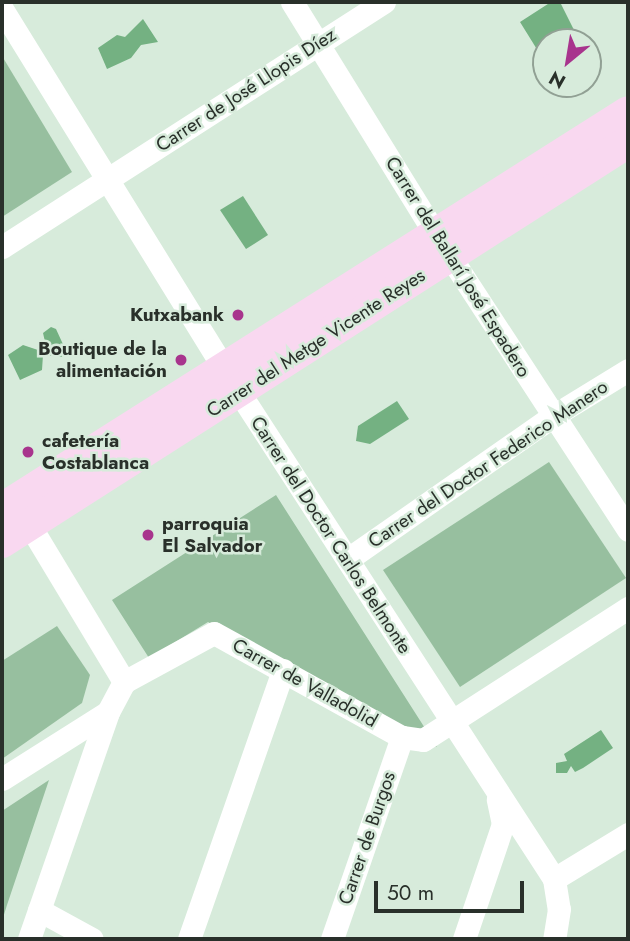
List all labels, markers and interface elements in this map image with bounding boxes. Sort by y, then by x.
street label: Carrer de José Llopis Díez [152,23,340,157]
north arrow [532,28,602,98]
text: N [544,64,571,95]
street label: Carrer del Ballarí José Espadero [381,153,535,381]
street label: Carrer del Metge Vicente Reyes [203,264,429,422]
place label: Kutxabank [130,304,224,326]
marker: Kutxabank [230,307,246,323]
place label: Boutique de la alimentación [38,338,167,382]
marker: Boutique de la alimentación [173,352,189,368]
street label: Carrer del Doctor Federico Manero [364,375,612,553]
street label: Carrer del Doctor Carlos Belmonte [246,412,416,658]
place label: cafetería Costablanca [42,430,149,474]
marker: cafetería Costablanca [20,444,36,460]
place label: parroquia El Salvador [162,513,263,557]
marker: parroquia El Salvador [140,527,156,543]
street label: Carrer de Valladolid [229,634,381,732]
street label: Carrer de Burgos [334,769,400,907]
scale bar [378,867,528,911]
text: 50 m [387,878,434,908]

